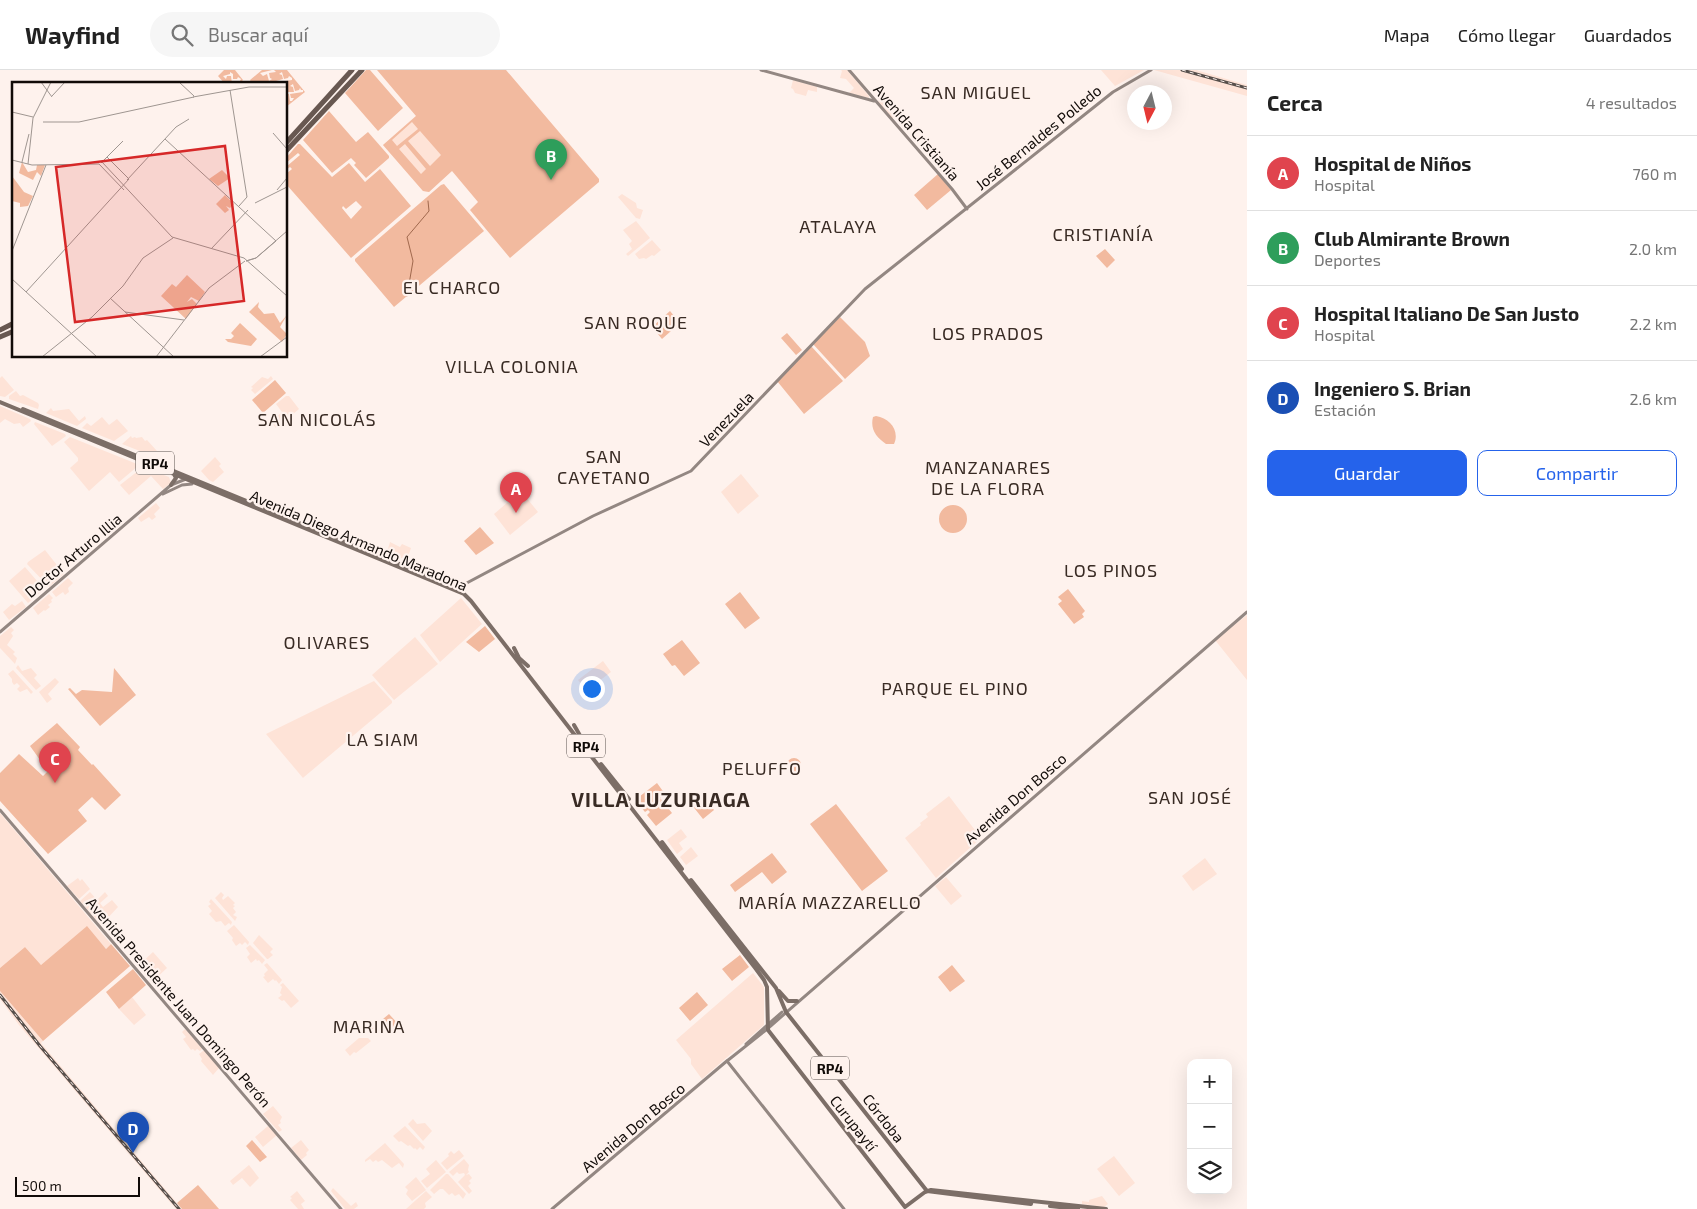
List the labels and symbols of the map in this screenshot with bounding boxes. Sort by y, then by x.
street label: Avenida Cristianía [870,80,964,184]
district label: SAN MIGUEL [920,81,1032,103]
street label: José Bernaldes Polledo [972,81,1104,193]
inset map [12,82,288,358]
north arrow [1127,85,1172,130]
pin: B [535,139,567,180]
district label: ATALAYA [799,215,877,237]
district label: CRISTIANÍA [1052,223,1154,245]
district label: EL CHARCO [403,276,501,298]
district label: SAN ROQUE [584,311,688,333]
district label: LOS PRADOS [932,322,1044,344]
district label: VILLA COLONIA [445,355,579,377]
street label: Venezuela [695,387,757,451]
district label: SAN NICOLÁS [257,408,377,430]
district label: SAN CAYETANO [557,445,651,488]
road number: RP4 [136,452,174,474]
district label: MANZANARES DE LA FLORA [925,456,1051,499]
pin: A [500,472,532,513]
street label: Avenida Diego Armando Maradona [247,486,471,594]
street label: Doctor Arturo Illia [21,509,125,601]
district label: LOS PINOS [1064,559,1158,581]
district label: OLIVARES [284,631,370,653]
your location [579,676,605,702]
district label: PARQUE EL PINO [881,677,1029,699]
district label: LA SIAM [347,728,419,750]
road number: RP4 [567,734,605,758]
pin: C [39,742,71,783]
street label: Avenida Don Bosco [960,749,1070,847]
district label: PELUFFO [722,757,802,779]
district label: SAN JOSÉ [1148,786,1232,808]
district label: VILLA LUZURIAGA [571,787,751,811]
district label: MARÍA MAZZARELLO [738,891,922,913]
street label: Avenida Presidente Juan Domingo Perón [83,894,275,1110]
district label: MARINA [333,1015,405,1037]
road number: RP4 [811,1056,849,1080]
street label: Avenida Don Bosco [578,1079,688,1175]
street label: Córdoba [859,1090,909,1146]
street label: Curupaytí [827,1091,882,1156]
pin: D [117,1112,149,1153]
scale bar [15,1174,140,1197]

